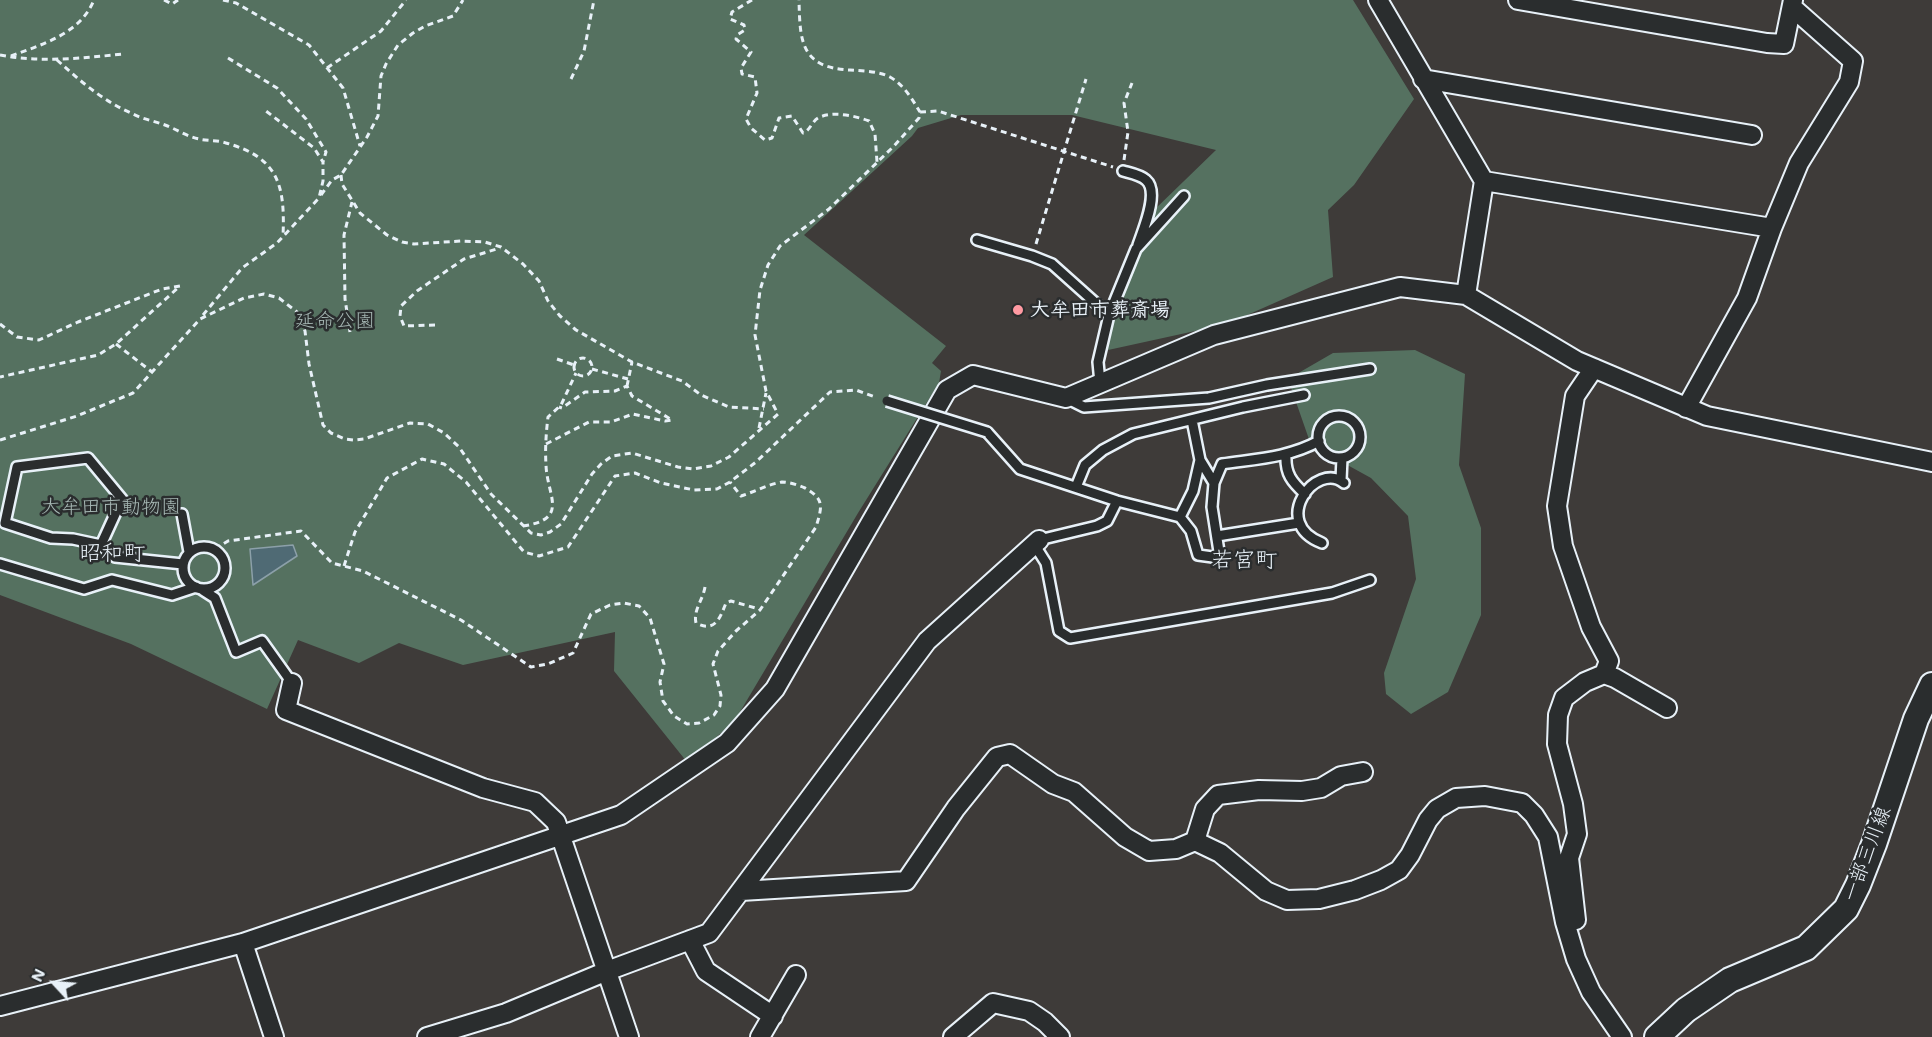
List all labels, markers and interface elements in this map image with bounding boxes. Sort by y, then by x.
place label: 大牟田市葬斎場 [1030,298,1170,322]
marker: 大牟田市葬斎場 [1011,303,1025,317]
park label: 延命公園 [295,309,375,333]
park label: 大牟田市動物園 [41,495,181,519]
district label: 昭和町 [79,540,145,566]
district label: 若宮町 [1211,547,1277,573]
street label: 一部三川線 [1838,803,1896,905]
north arrow [24,953,84,1013]
text: N [25,965,49,985]

